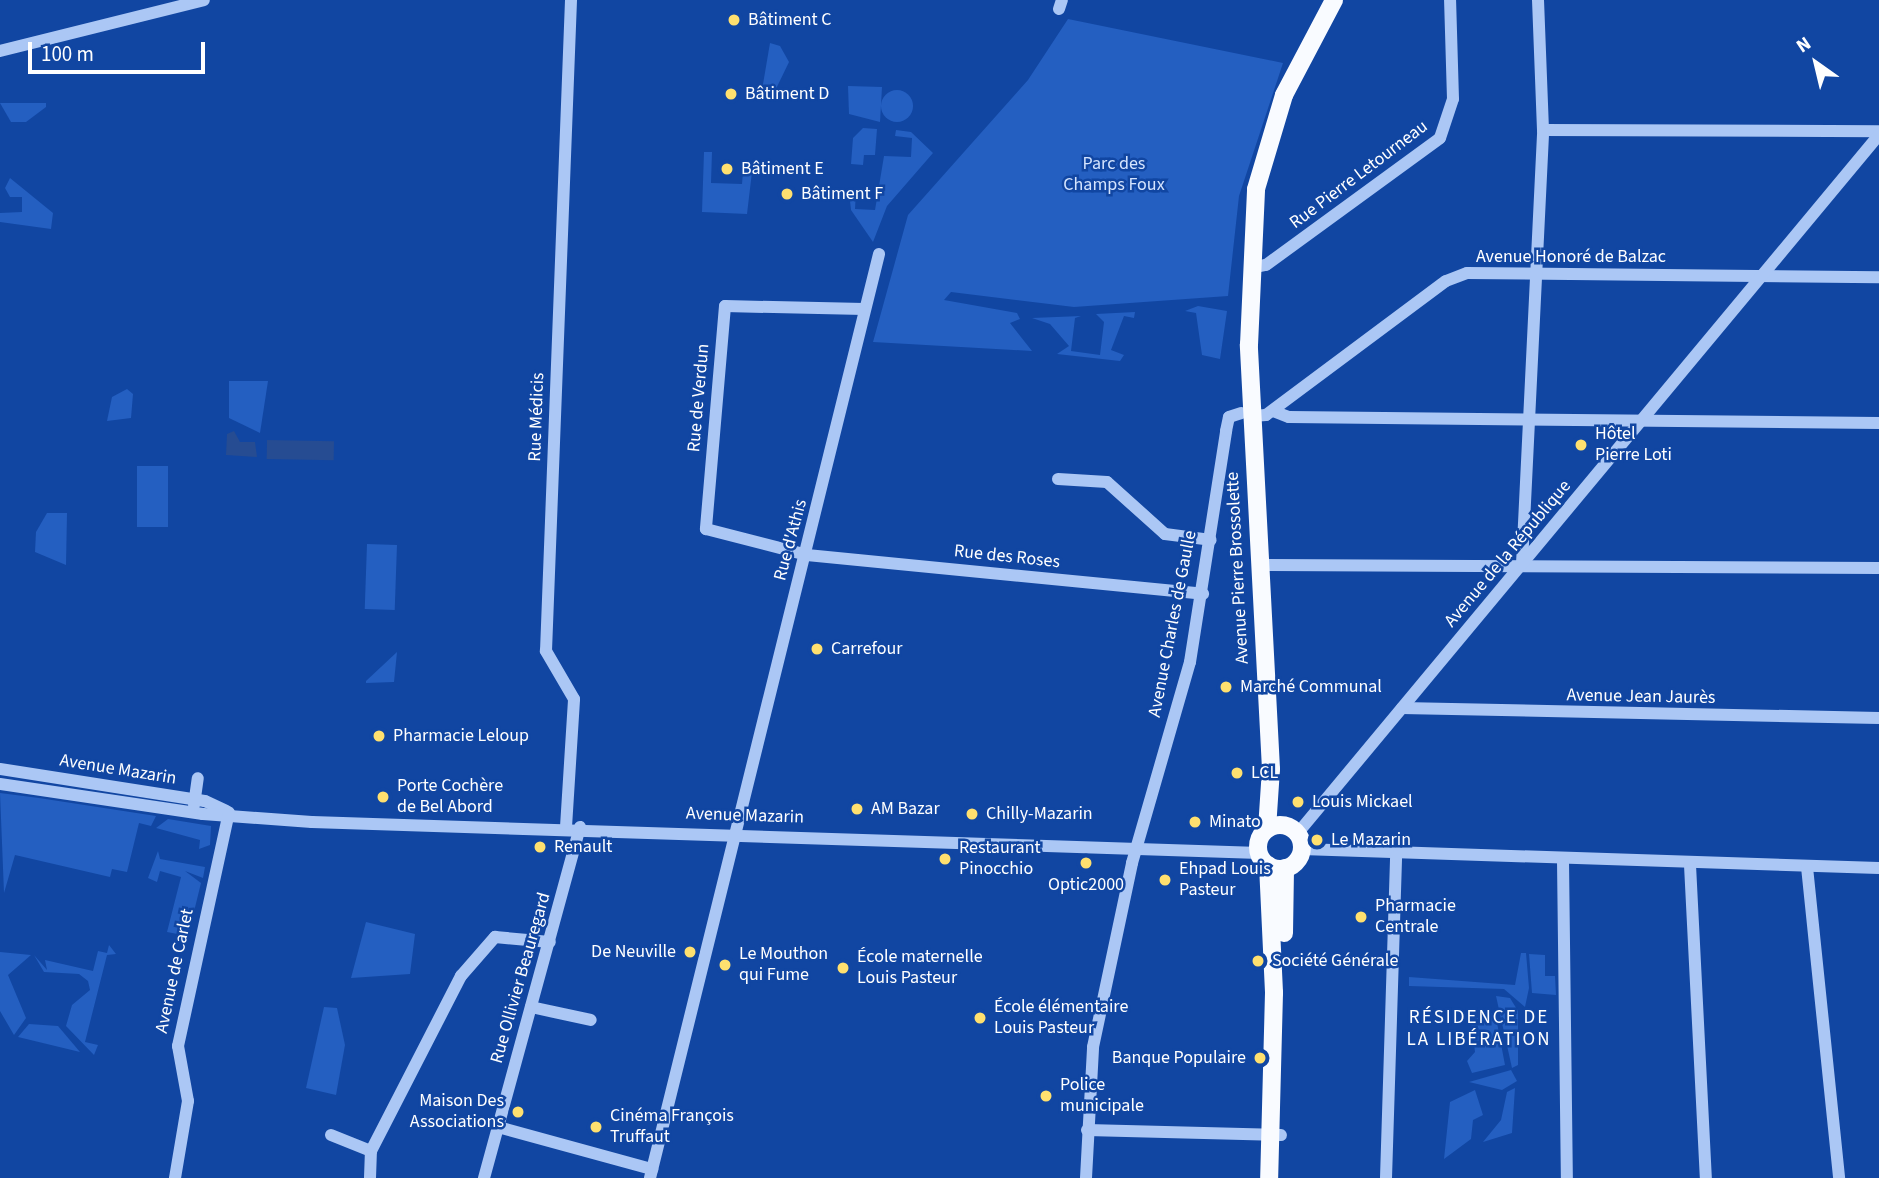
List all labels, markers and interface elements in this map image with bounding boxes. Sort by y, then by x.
place label: Bâtiment C [748,9,832,31]
marker: Bâtiment C [726,12,742,28]
scale bar [32,28,208,72]
north arrow [1781,28,1851,98]
text: N [1791,30,1817,60]
text: 100 m [41,39,94,69]
place label: Bâtiment D [745,83,829,105]
marker: Bâtiment D [723,86,739,102]
street label: Rue Pierre Letourneau [1286,116,1432,234]
park label: Parc des Champs Foux [1063,154,1165,196]
place label: Bâtiment E [741,158,824,180]
marker: Bâtiment E [719,161,735,177]
place label: Bâtiment F [801,183,883,205]
marker: Bâtiment F [779,186,795,202]
street label: Avenue Honoré de Balzac [1476,246,1666,268]
street label: Rue de Verdun [684,343,714,453]
street label: Rue Médicis [525,372,549,462]
place label: Hôtel Pierre Loti [1595,424,1672,466]
marker: Hôtel Pierre Loti [1573,437,1589,453]
street label: Avenue Pierre Brossolette [1222,471,1254,665]
street label: Avenue de la République [1440,476,1576,632]
street label: Rue d'Athis [770,497,812,583]
street label: Avenue Charles de Gaulle [1144,529,1202,719]
street label: Rue des Roses [953,541,1061,573]
place label: Carrefour [831,638,902,660]
marker: Carrefour [809,641,825,657]
place label: Marché Communal [1240,676,1382,698]
marker: Marché Communal [1218,679,1234,695]
street label: Avenue Jean Jaurès [1566,685,1716,709]
place label: Pharmacie Leloup [393,725,529,747]
marker: Pharmacie Leloup [371,728,387,744]
street label: Avenue Mazarin [58,750,178,790]
place label: LCL [1251,762,1278,784]
marker: LCL [1229,765,1245,781]
place label: Porte Cochère de Bel Abord [397,776,503,818]
marker: Porte Cochère de Bel Abord [375,789,391,805]
place label: Louis Mickael [1312,791,1413,813]
marker: Louis Mickael [1290,794,1306,810]
place label: AM Bazar [871,798,940,820]
marker: AM Bazar [849,801,865,817]
street label: Avenue Mazarin [686,803,804,829]
place label: Chilly-Mazarin [986,803,1093,825]
marker: Chilly-Mazarin [964,806,980,822]
place label: Minato [1209,811,1261,833]
marker: Minato [1187,814,1203,830]
place label: Le Mazarin [1331,829,1411,851]
marker: Le Mazarin [1309,832,1325,848]
place label: Renault [554,836,612,858]
place label: Restaurant Pinocchio [959,838,1041,880]
marker: Renault [532,839,548,855]
marker: Restaurant Pinocchio [937,851,953,867]
marker: Optic2000 [1078,855,1094,871]
place label: Ehpad Louis Pasteur [1179,859,1271,902]
marker: Ehpad Louis Pasteur [1157,872,1173,888]
place label: Optic2000 [1048,874,1124,896]
street label: Rue Ollivier Beauregard [486,890,556,1066]
place label: Pharmacie Centrale [1375,896,1456,939]
street label: Avenue de Carlet [151,907,199,1035]
marker: Pharmacie Centrale [1353,909,1369,925]
place label: De Neuville [591,941,676,963]
marker: De Neuville [682,944,698,960]
place label: Le Mouthon qui Fume [739,944,828,986]
place label: École maternelle Louis Pasteur [857,947,983,990]
place label: Société Générale [1272,950,1398,972]
marker: Société Générale [1250,953,1266,969]
marker: Le Mouthon qui Fume [717,957,733,973]
marker: École maternelle Louis Pasteur [835,960,851,976]
place label: École élémentaire Louis Pasteur [994,997,1128,1040]
district label: RÉSIDENCE DE LA LIBÉRATION [1408,1007,1550,1051]
marker: École élémentaire Louis Pasteur [972,1010,988,1026]
place label: Banque Populaire [1112,1047,1246,1069]
marker: Banque Populaire [1252,1050,1268,1066]
place label: Police municipale [1060,1075,1144,1118]
marker: Police municipale [1038,1088,1054,1104]
place label: Maison Des Associations [410,1091,504,1134]
marker: Maison Des Associations [510,1104,526,1120]
place label: Cinéma François Truffaut [610,1106,734,1148]
marker: Cinéma François Truffaut [588,1119,604,1135]

